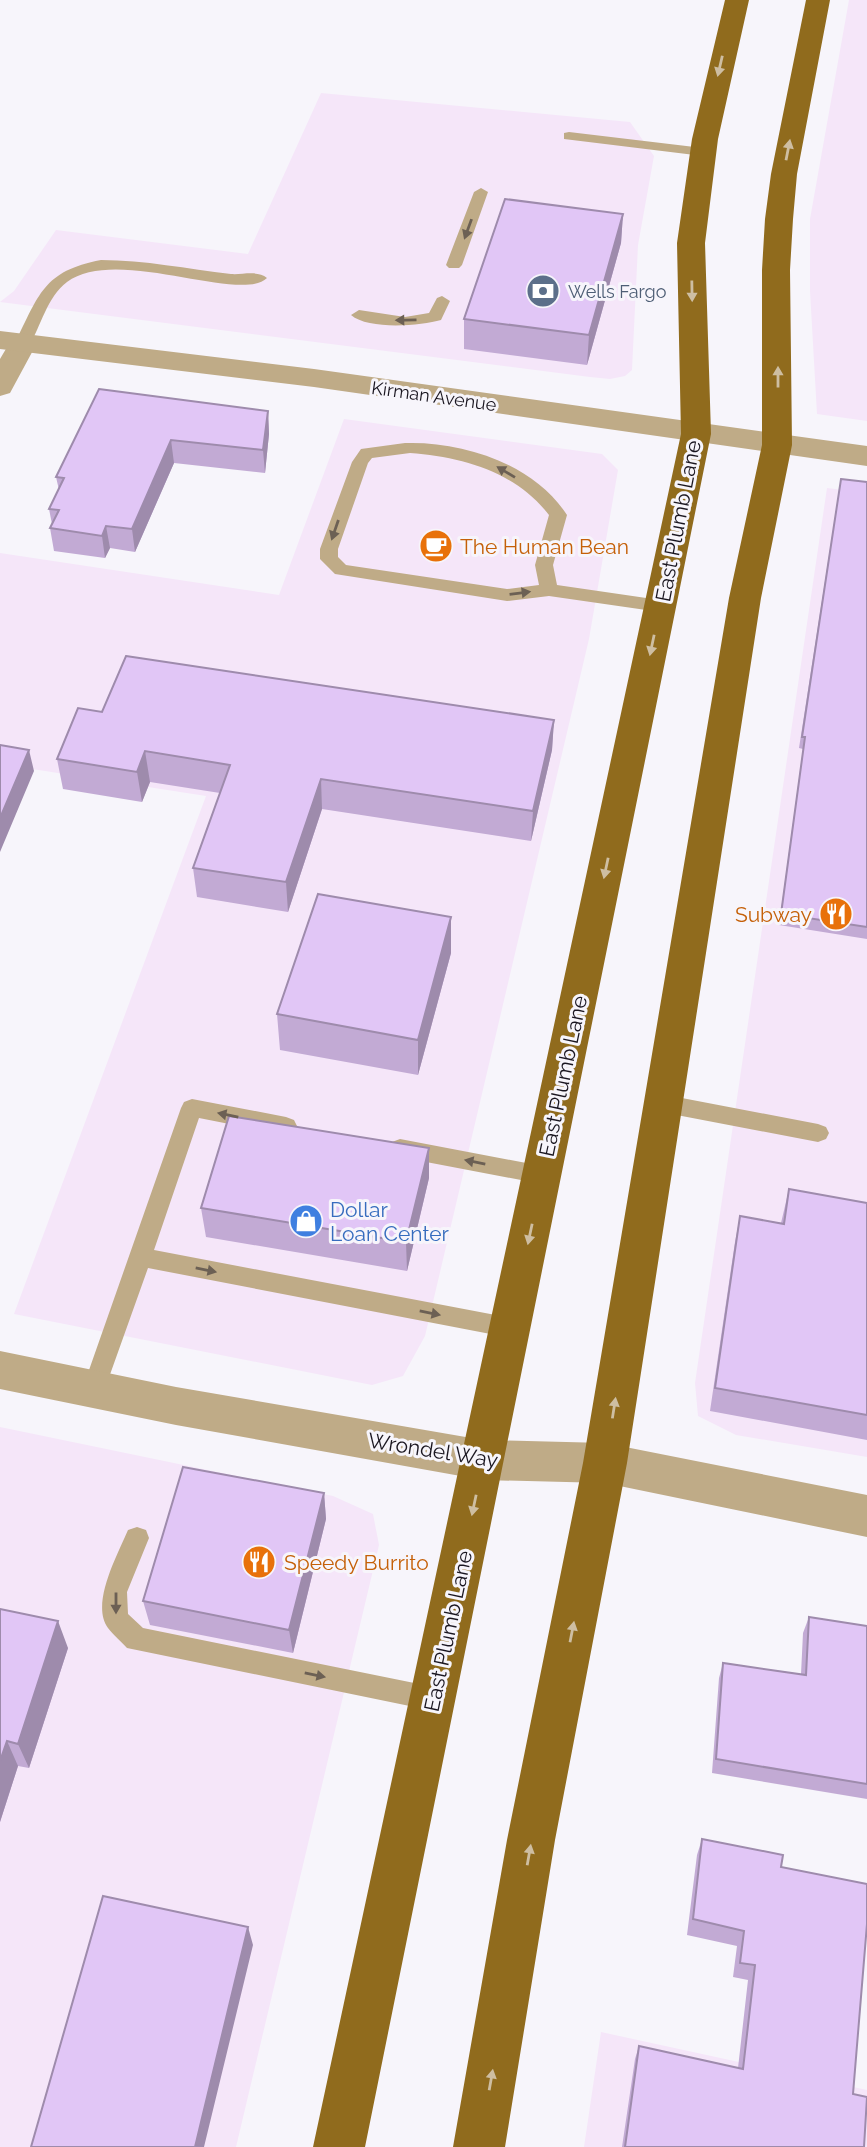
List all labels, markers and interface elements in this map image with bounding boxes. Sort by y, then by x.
one-way arrow [715,55,726,77]
one-way arrow [783,139,794,161]
one-way arrow [462,218,473,239]
bank icon: Wells Fargo [524,272,562,310]
one-way arrow [686,280,697,302]
place label: Wells Fargo [568,281,667,302]
one-way arrow [394,314,416,326]
one-way arrow [772,365,784,387]
street label: Kirman Avenue [370,377,498,415]
street label: East Plumb Lane [650,438,706,604]
one-way arrow [497,466,516,479]
one-way arrow [329,520,340,541]
cafe icon: The Human Bean [417,527,455,565]
place label: The Human Bean [460,534,629,559]
one-way arrow [510,588,532,599]
one-way arrow [647,634,658,656]
one-way arrow [601,857,612,879]
restaurant icon: Subway [817,895,855,933]
place label: Subway [735,902,812,927]
street label: East Plumb Lane [534,993,592,1159]
one-way arrow [217,1109,239,1120]
one-way arrow [464,1156,486,1167]
place label: Dollar Loan Center [330,1197,450,1246]
shop icon: Dollar Loan Center [287,1202,325,1240]
one-way arrow [525,1223,536,1245]
one-way arrow [195,1265,217,1276]
one-way arrow [419,1307,441,1318]
one-way arrow [609,1397,620,1419]
street label: Wrondel Way [366,1427,500,1473]
one-way arrow [468,1494,479,1516]
restaurant icon: Speedy Burrito [240,1543,278,1581]
street label: East Plumb Lane [419,1548,477,1714]
place label: Speedy Burrito [284,1550,429,1575]
one-way arrow [110,1592,122,1614]
one-way arrow [567,1621,578,1643]
one-way arrow [304,1670,326,1681]
one-way arrow [524,1844,535,1866]
one-way arrow [486,2069,497,2091]

